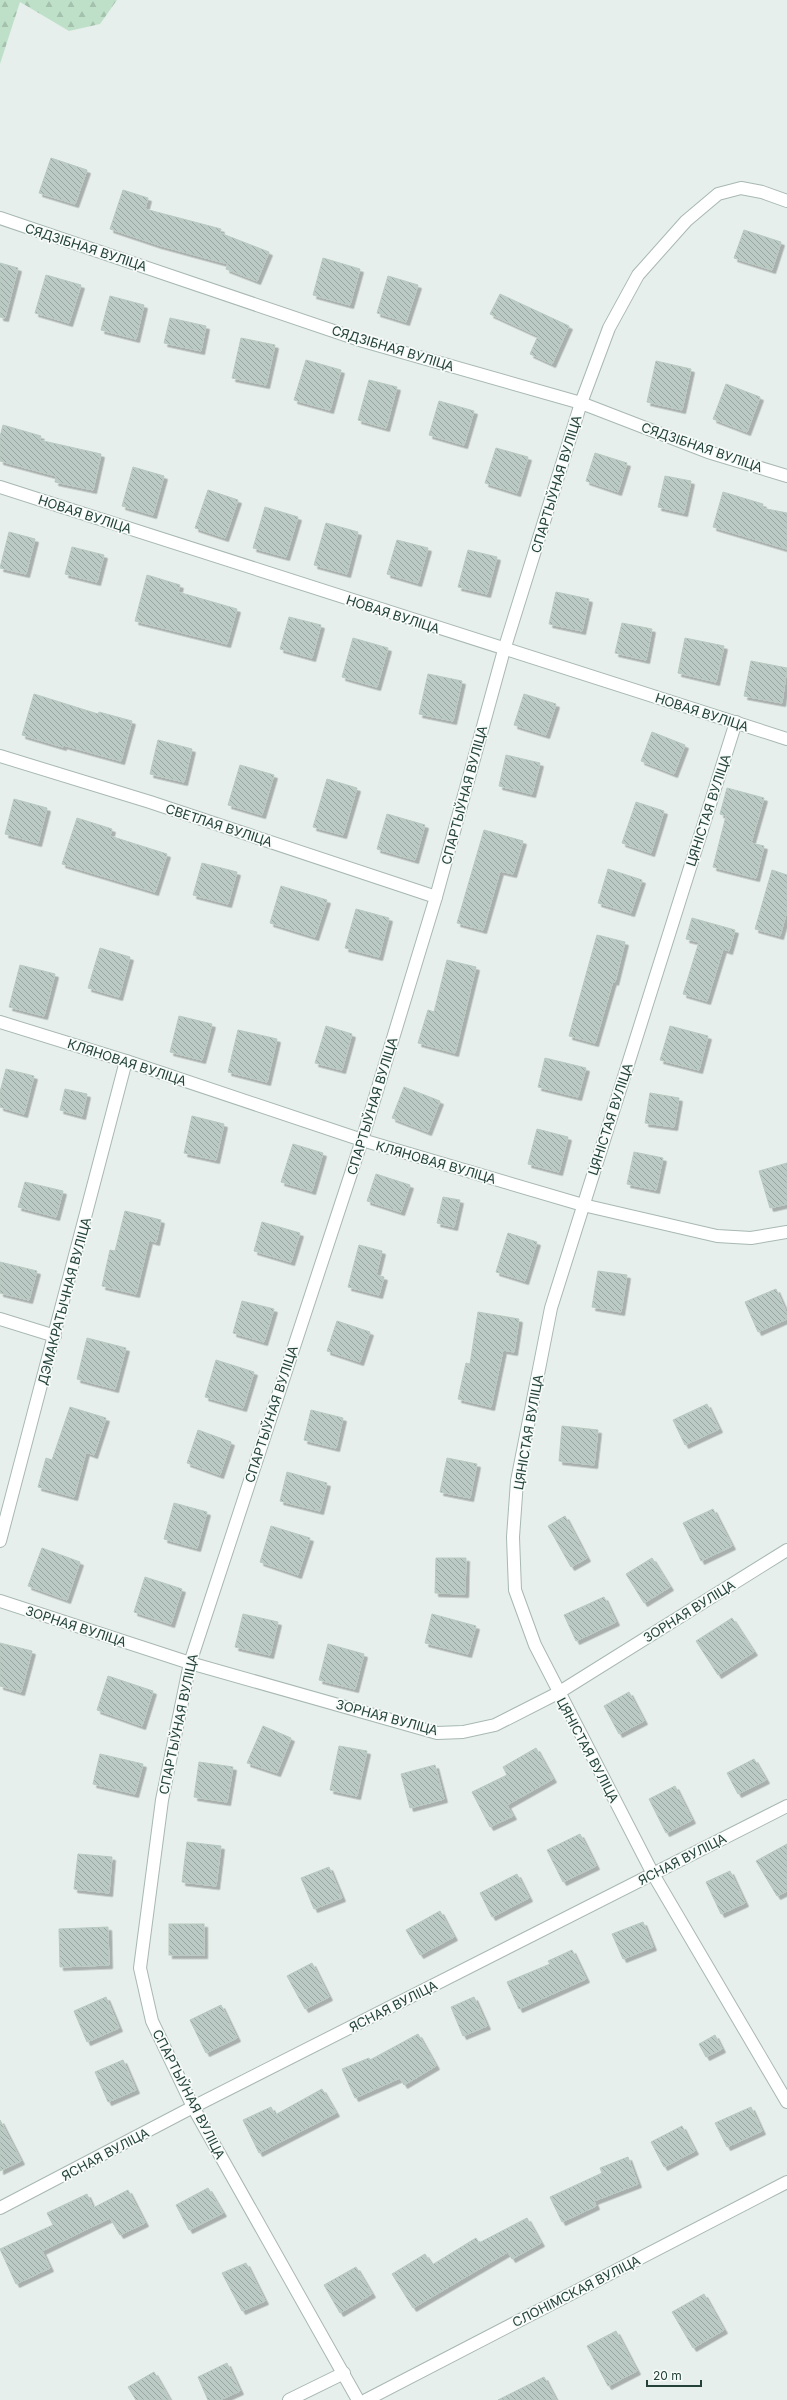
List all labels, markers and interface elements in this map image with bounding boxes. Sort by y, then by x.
street label: СЯДЗІБНАЯ ВУЛІЦА [23,220,149,274]
street label: СЯДЗІБНАЯ ВУЛІЦА [330,322,456,374]
street label: СПАРТЫЎНАЯ ВУЛІЦА [527,413,585,555]
street label: СЯДЗІБНАЯ ВУЛІЦА [639,419,765,475]
street label: НОВАЯ ВУЛІЦА [36,491,134,537]
street label: НОВАЯ ВУЛІЦА [344,591,442,637]
street label: НОВАЯ ВУЛІЦА [653,689,751,735]
street label: СПАРТЫЎНАЯ ВУЛІЦА [438,724,490,866]
street label: ЦЯНІСТАЯ ВУЛІЦА [682,752,734,868]
street label: СВЕТЛАЯ ВУЛІЦА [164,800,274,850]
street label: КЛЯНОВАЯ ВУЛІЦА [65,1035,189,1089]
street label: СПАРТЫЎНАЯ ВУЛІЦА [343,1035,401,1177]
street label: ЦЯНІСТАЯ ВУЛІЦА [584,1061,636,1177]
street label: КЛЯНОВАЯ ВУЛІЦА [374,1137,498,1187]
street label: ДЭМАКРАТЫЧНАЯ ВУЛІЦА [34,1216,94,1386]
street label: СПАРТЫЎНАЯ ВУЛІЦА [241,1343,301,1485]
street label: ЦЯНІСТАЯ ВУЛІЦА [510,1373,546,1491]
street label: ЗОРНАЯ ВУЛІЦА [640,1576,738,1646]
street label: ЗОРНАЯ ВУЛІЦА [24,1602,129,1650]
street label: СПАРТЫЎНАЯ ВУЛІЦА [155,1652,201,1796]
street label: ЦЯНІСТАЯ ВУЛІЦА [553,1695,623,1805]
street label: ЗОРНАЯ ВУЛІЦА [334,1696,440,1738]
street label: ЯСНАЯ ВУЛІЦА [635,1830,729,1888]
street label: ЯСНАЯ ВУЛІЦА [346,1977,440,2035]
street label: СПАРТЫЎНАЯ ВУЛІЦА [149,2027,229,2162]
street label: ЯСНАЯ ВУЛІЦА [59,2124,151,2184]
street label: СЛОНІМСКАЯ ВУЛІЦА [509,2252,643,2330]
scale bar [647,2362,701,2388]
text: 20 m [653,2368,682,2383]

